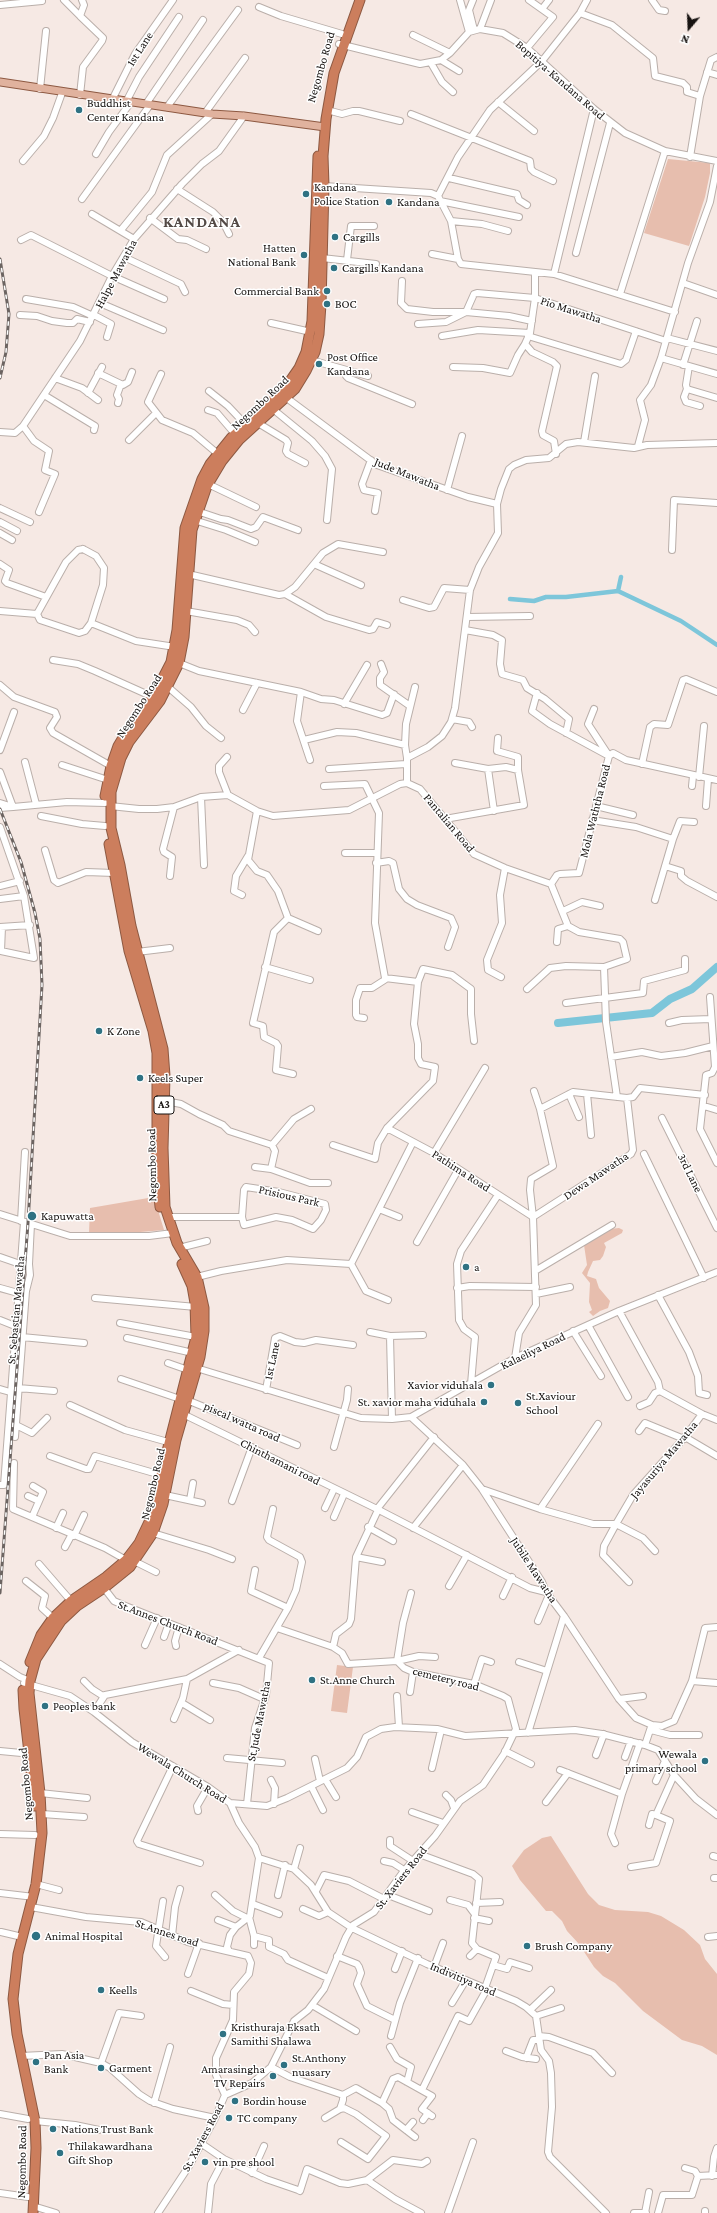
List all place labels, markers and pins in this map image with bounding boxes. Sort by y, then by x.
place label: Buddhist Center Kandana [87,96,164,124]
marker: Buddhist Center Kandana [74,105,84,115]
place label: Kandana Police Station [314,180,379,208]
marker: Kandana Police Station [301,189,311,199]
place label: Kandana [397,195,440,209]
marker: Kandana [384,197,394,207]
place label: Cargills [343,230,380,244]
marker: Cargills [330,232,340,242]
place label: Hatten National Bank [228,241,296,269]
marker: Hatten National Bank [299,250,309,260]
place label: Cargills Kandana [342,261,423,275]
marker: Cargills Kandana [329,263,339,273]
place label: Commercial Bank [234,284,319,298]
marker: Commercial Bank [322,286,332,296]
place label: BOC [335,297,357,311]
marker: BOC [322,299,332,309]
place label: Post Office Kandana [327,350,378,378]
marker: Post Office Kandana [314,359,324,369]
place label: K Zone [107,1024,140,1038]
marker: K Zone [94,1026,104,1036]
place label: Keels Super [148,1071,203,1085]
marker: Keels Super [135,1073,145,1083]
place label: Kapuwatta [41,1209,94,1223]
marker: Kapuwatta [26,1210,38,1222]
place label: a [474,1260,480,1274]
marker: a [461,1262,471,1272]
place label: Xavior viduhala [408,1378,483,1392]
marker: Xavior viduhala [486,1380,496,1390]
place label: St.Xaviour School [526,1389,576,1417]
place label: St. xavior maha viduhala [358,1395,476,1409]
marker: St. xavior maha viduhala [479,1397,489,1407]
marker: St.Xaviour School [513,1398,523,1408]
place label: St.Anne Church [320,1673,395,1687]
marker: St.Anne Church [307,1675,317,1685]
place label: Peoples bank [53,1699,116,1713]
marker: Peoples bank [40,1701,50,1711]
place label: Wewala primary school [625,1747,697,1775]
marker: Wewala primary school [700,1756,710,1766]
place label: Animal Hospital [45,1929,123,1943]
marker: Animal Hospital [30,1930,42,1942]
place label: Brush Company [535,1939,612,1953]
marker: Brush Company [522,1941,532,1951]
place label: Keells [109,1983,137,1997]
marker: Keells [96,1985,106,1995]
place label: Kristhuraja Eksath Samithi Shalawa [231,2020,320,2048]
marker: Kristhuraja Eksath Samithi Shalawa [218,2029,228,2039]
place label: Pan Asia Bank [44,2048,84,2076]
place label: St.Anthony nuasary [292,2051,346,2079]
marker: Pan Asia Bank [31,2057,41,2067]
marker: St.Anthony nuasary [279,2060,289,2070]
place label: Garment [109,2061,152,2075]
place label: Amarasingha TV Repairs [201,2062,265,2090]
marker: Garment [96,2063,106,2073]
marker: Amarasingha TV Repairs [268,2071,278,2081]
place label: Bordin house [243,2094,306,2108]
marker: Bordin house [230,2096,240,2106]
place label: TC company [237,2111,297,2125]
marker: TC company [224,2113,234,2123]
place label: Nations Trust Bank [61,2122,153,2136]
marker: Nations Trust Bank [48,2124,58,2134]
place label: Thilakawardhana Gift Shop [68,2139,153,2167]
marker: Thilakawardhana Gift Shop [55,2148,65,2158]
place label: vin pre shool [213,2155,274,2169]
marker: vin pre shool [200,2157,210,2167]

